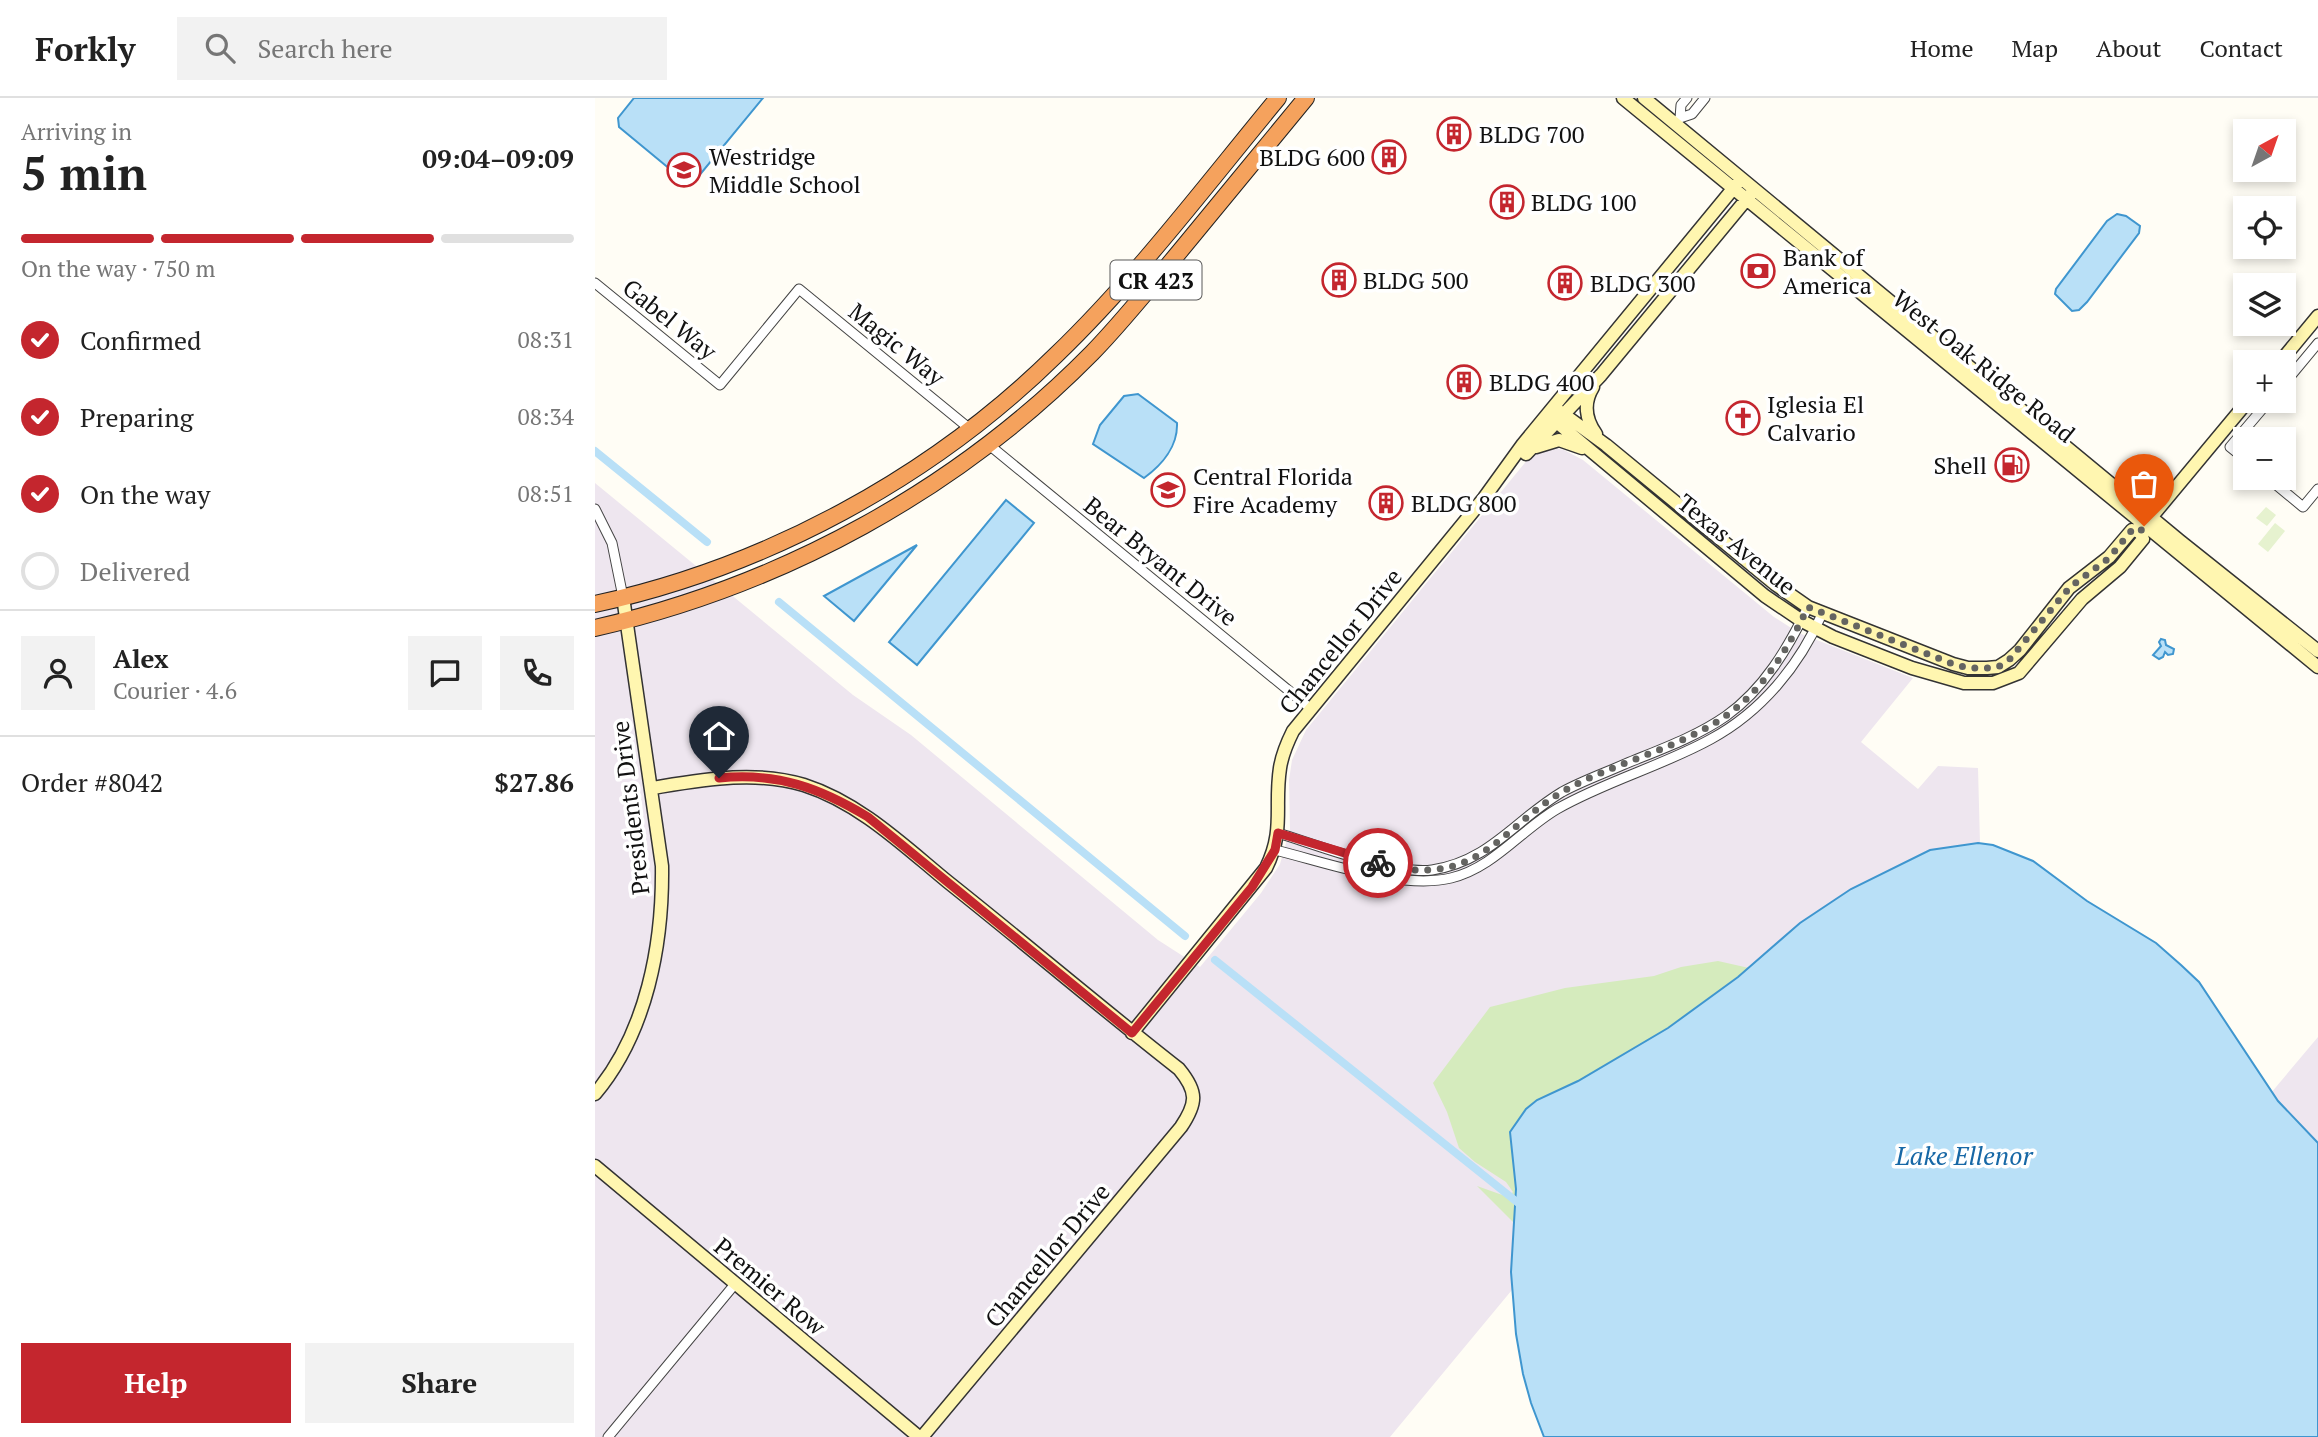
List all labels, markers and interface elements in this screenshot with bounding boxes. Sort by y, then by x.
search box [177,17,667,80]
text: Forkly [35,27,135,70]
icon: search [201,29,239,67]
text: Search here [257,31,393,65]
text: Home [1910,32,1974,64]
text: Map [2012,32,2058,64]
text: About [2096,32,2162,64]
text: Contact [2200,32,2283,64]
building icon: BLDG 700 [1435,115,1473,153]
text: Arriving in [21,116,132,147]
place label: BLDG 700 [1479,118,1585,150]
north arrow [2233,119,2296,182]
map controls [2233,119,2296,490]
building icon: BLDG 600 [1370,138,1408,176]
place label: Westridge Middle School [709,140,861,200]
text: 09:04–09:09 [422,141,574,175]
place label: BLDG 600 [1259,141,1365,173]
text: 5 min [21,142,147,203]
school or university icon: Westridge Middle School [665,151,703,189]
building icon: BLDG 100 [1488,183,1526,221]
place label: BLDG 100 [1531,186,1637,218]
button: locate [2233,196,2296,259]
place label: Bank of America [1783,241,1872,301]
bank icon: Bank of America [1739,252,1777,290]
text: On the way · 750 m [21,253,215,284]
road number: CR 423 [1111,260,1201,300]
building icon: BLDG 500 [1320,261,1358,299]
place label: BLDG 500 [1363,264,1469,296]
building icon: BLDG 300 [1546,264,1584,302]
place label: BLDG 300 [1590,267,1696,299]
street label: Gabel Way [616,271,724,367]
button: layers [2233,273,2296,336]
street label: West Oak Ridge Road [1886,282,2082,450]
street label: Magic Way [842,295,952,393]
icon: check [21,321,59,359]
text: Confirmed [80,323,201,357]
text: 08:31 [517,324,574,355]
button: + [2233,350,2296,413]
building icon: BLDG 400 [1445,363,1483,401]
place label: BLDG 400 [1489,366,1595,398]
place label: Iglesia El Calvario [1767,388,1864,448]
icon: check [21,398,59,436]
church icon: Iglesia El Calvario [1724,399,1762,437]
text: Preparing [80,400,193,434]
text: 08:34 [517,401,574,432]
button: − [2233,427,2296,490]
fuel station icon: Shell [1993,446,2031,484]
place label: Shell [1934,449,1987,481]
pin [2114,454,2174,526]
place label: Central Florida Fire Academy [1193,460,1353,520]
icon: bag [2125,465,2163,503]
school or university icon: Central Florida Fire Academy [1149,471,1187,509]
icon: check [21,475,59,513]
text: On the way [80,477,211,511]
text: 08:51 [517,478,574,509]
building icon: BLDG 800 [1367,484,1405,522]
street label: Texas Avenue [1671,486,1803,602]
place label: BLDG 800 [1411,487,1517,519]
street label: Bear Bryant Drive [1078,489,1244,633]
text: Delivered [80,554,190,588]
street label: Chancellor Drive [1271,561,1409,721]
button: person [21,636,95,710]
button: chat [408,636,482,710]
button: phone [500,636,574,710]
text: Alex [113,641,169,675]
text: Courier · 4.6 [113,675,237,706]
pin [689,706,749,778]
icon: home [700,717,738,755]
street label: Presidents Drive [603,719,657,897]
text: Order #8042 [21,765,163,799]
text: $27.86 [494,765,574,799]
courier [1343,828,1413,898]
icon: bike [1359,844,1397,882]
water label: Lake Ellenor [1895,1138,2033,1172]
street label: Chancellor Drive [977,1176,1117,1334]
street label: Premier Row [708,1230,833,1342]
button: Help [21,1343,291,1423]
button: Share [305,1343,574,1423]

